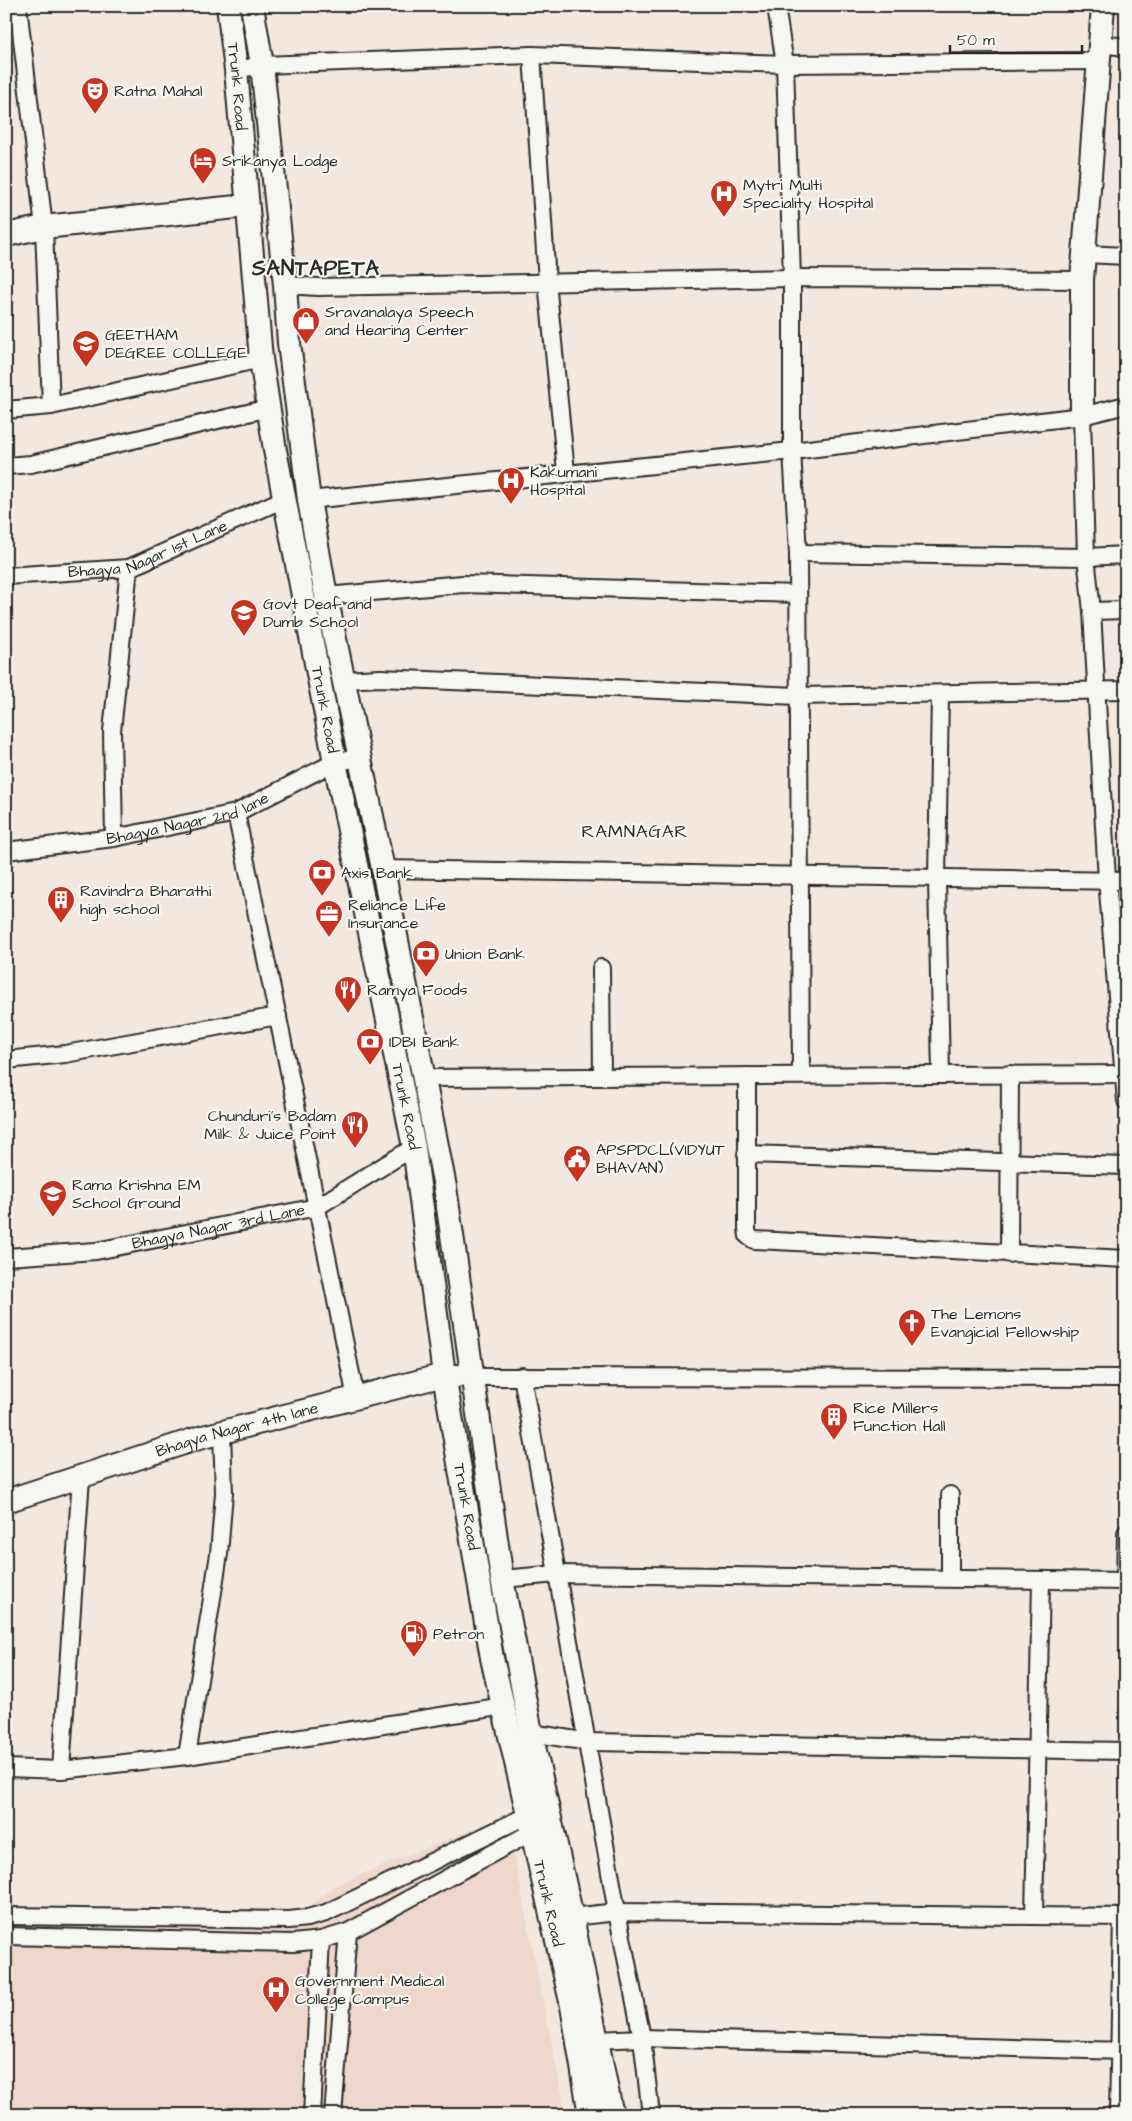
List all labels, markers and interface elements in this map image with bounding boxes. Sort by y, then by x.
scale bar [950,22,1082,54]
text: 50 m [957,30,995,51]
street label: Trunk Road [222,41,252,131]
theatre icon: Ratna Mahal [80,76,110,115]
place label: Ratna Mahal [114,80,203,102]
hotel icon: Srikanya Lodge [188,146,218,185]
place label: Srikanya Lodge [222,150,338,173]
place label: Mytri Multi Speciality Hospital [743,174,873,215]
hospital icon: Mytri Multi Speciality Hospital [709,179,739,218]
district label: SANTAPETA [251,254,380,283]
place label: Sravanalaya Speech and Hearing Center [325,301,473,342]
shop icon: Sravanalaya Speech and Hearing Center [291,306,321,345]
place label: GEETHAM DEGREE COLLEGE [105,324,247,364]
school or university icon: GEETHAM DEGREE COLLEGE [71,329,101,368]
place label: Kakumani Hospital [530,461,597,501]
hospital icon: Kakumani Hospital [496,466,526,505]
street label: Bhagya Nagar 1st Lane [67,514,231,583]
place label: Govt Deaf and Dumb School [263,593,372,633]
school or university icon: Govt Deaf and Dumb School [229,598,259,637]
street label: Trunk Road [306,664,344,755]
street label: Bhagya Nagar 2nd lane [105,787,273,850]
district label: RAMNAGAR [582,819,688,844]
bank icon: Axis Bank [307,858,337,897]
place label: Axis Bank [341,862,413,884]
place label: Ravindra Bharathi high school [80,880,212,921]
building icon: Ravindra Bharathi high school [46,885,76,924]
place label: Reliance Life Insurance [348,894,446,934]
office icon: Reliance Life Insurance [314,899,344,938]
bank icon: Union Bank [411,939,441,978]
place label: Union Bank [445,943,525,965]
restaurant icon: Ramya Foods [333,975,363,1014]
place label: Ramya Foods [367,979,468,1002]
bank icon: IDBI Bank [355,1027,385,1066]
place label: IDBI Bank [389,1031,460,1053]
street label: Trunk Road [386,1061,425,1152]
place label: Chunduri's Badam Milk & Juice Point [204,1105,337,1145]
restaurant icon: Chunduri's Badam Milk & Juice Point [340,1110,370,1149]
place label: APSPDCL(VIDYUT BHAVAN) [596,1139,725,1179]
public building icon: APSPDCL(VIDYUT BHAVAN) [562,1144,592,1183]
place label: Rama Krishna EM School Ground [72,1174,201,1214]
school or university icon: Rama Krishna EM School Ground [38,1179,68,1218]
street label: Bhagya Nagar 3rd Lane [130,1199,307,1255]
place label: The Lemons Evangicial Fellowship [931,1303,1079,1344]
church icon: The Lemons Evangicial Fellowship [897,1308,927,1347]
street label: Bhagya Nagar 4th lane [153,1397,321,1462]
place label: Rice Millers Function Hall [853,1397,945,1437]
building icon: Rice Millers Function Hall [819,1402,849,1441]
street label: Trunk Road [448,1462,485,1552]
fuel station icon: Petron [399,1619,429,1658]
place label: Petron [433,1623,484,1645]
street label: Trunk Road [528,1858,569,1949]
place label: Government Medical College Campus [295,1970,444,2011]
hospital icon: Government Medical College Campus [261,1975,291,2014]

